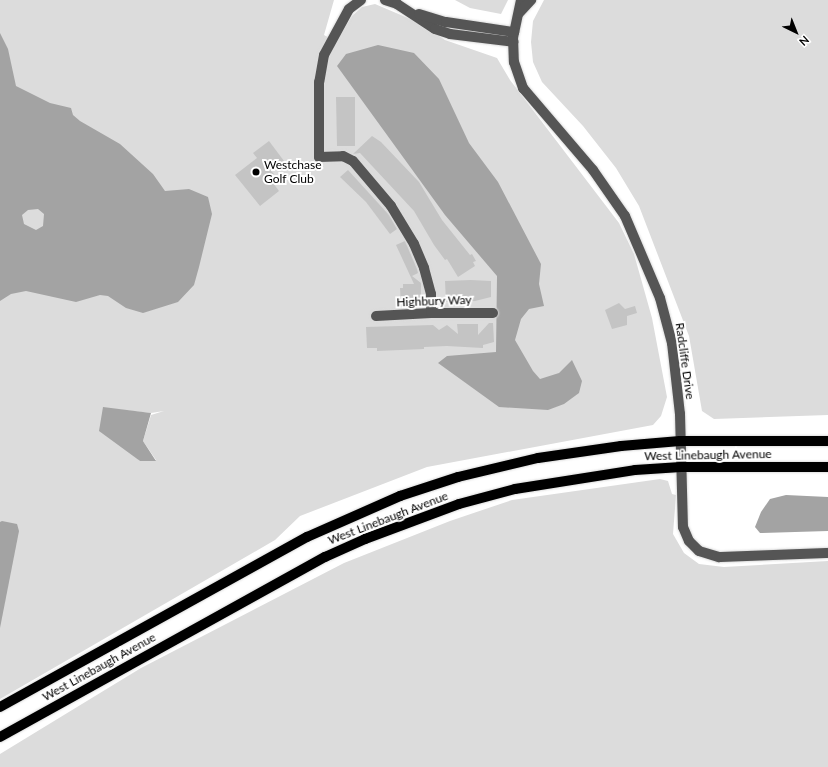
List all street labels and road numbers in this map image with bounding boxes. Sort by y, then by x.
street label: Highbury Way [396,292,472,310]
street label: Radcliffe Drive [672,322,698,400]
street label: West Linebaugh Avenue [644,447,772,463]
street label: West Linebaugh Avenue [326,488,450,548]
street label: West Linebaugh Avenue [40,630,158,704]

